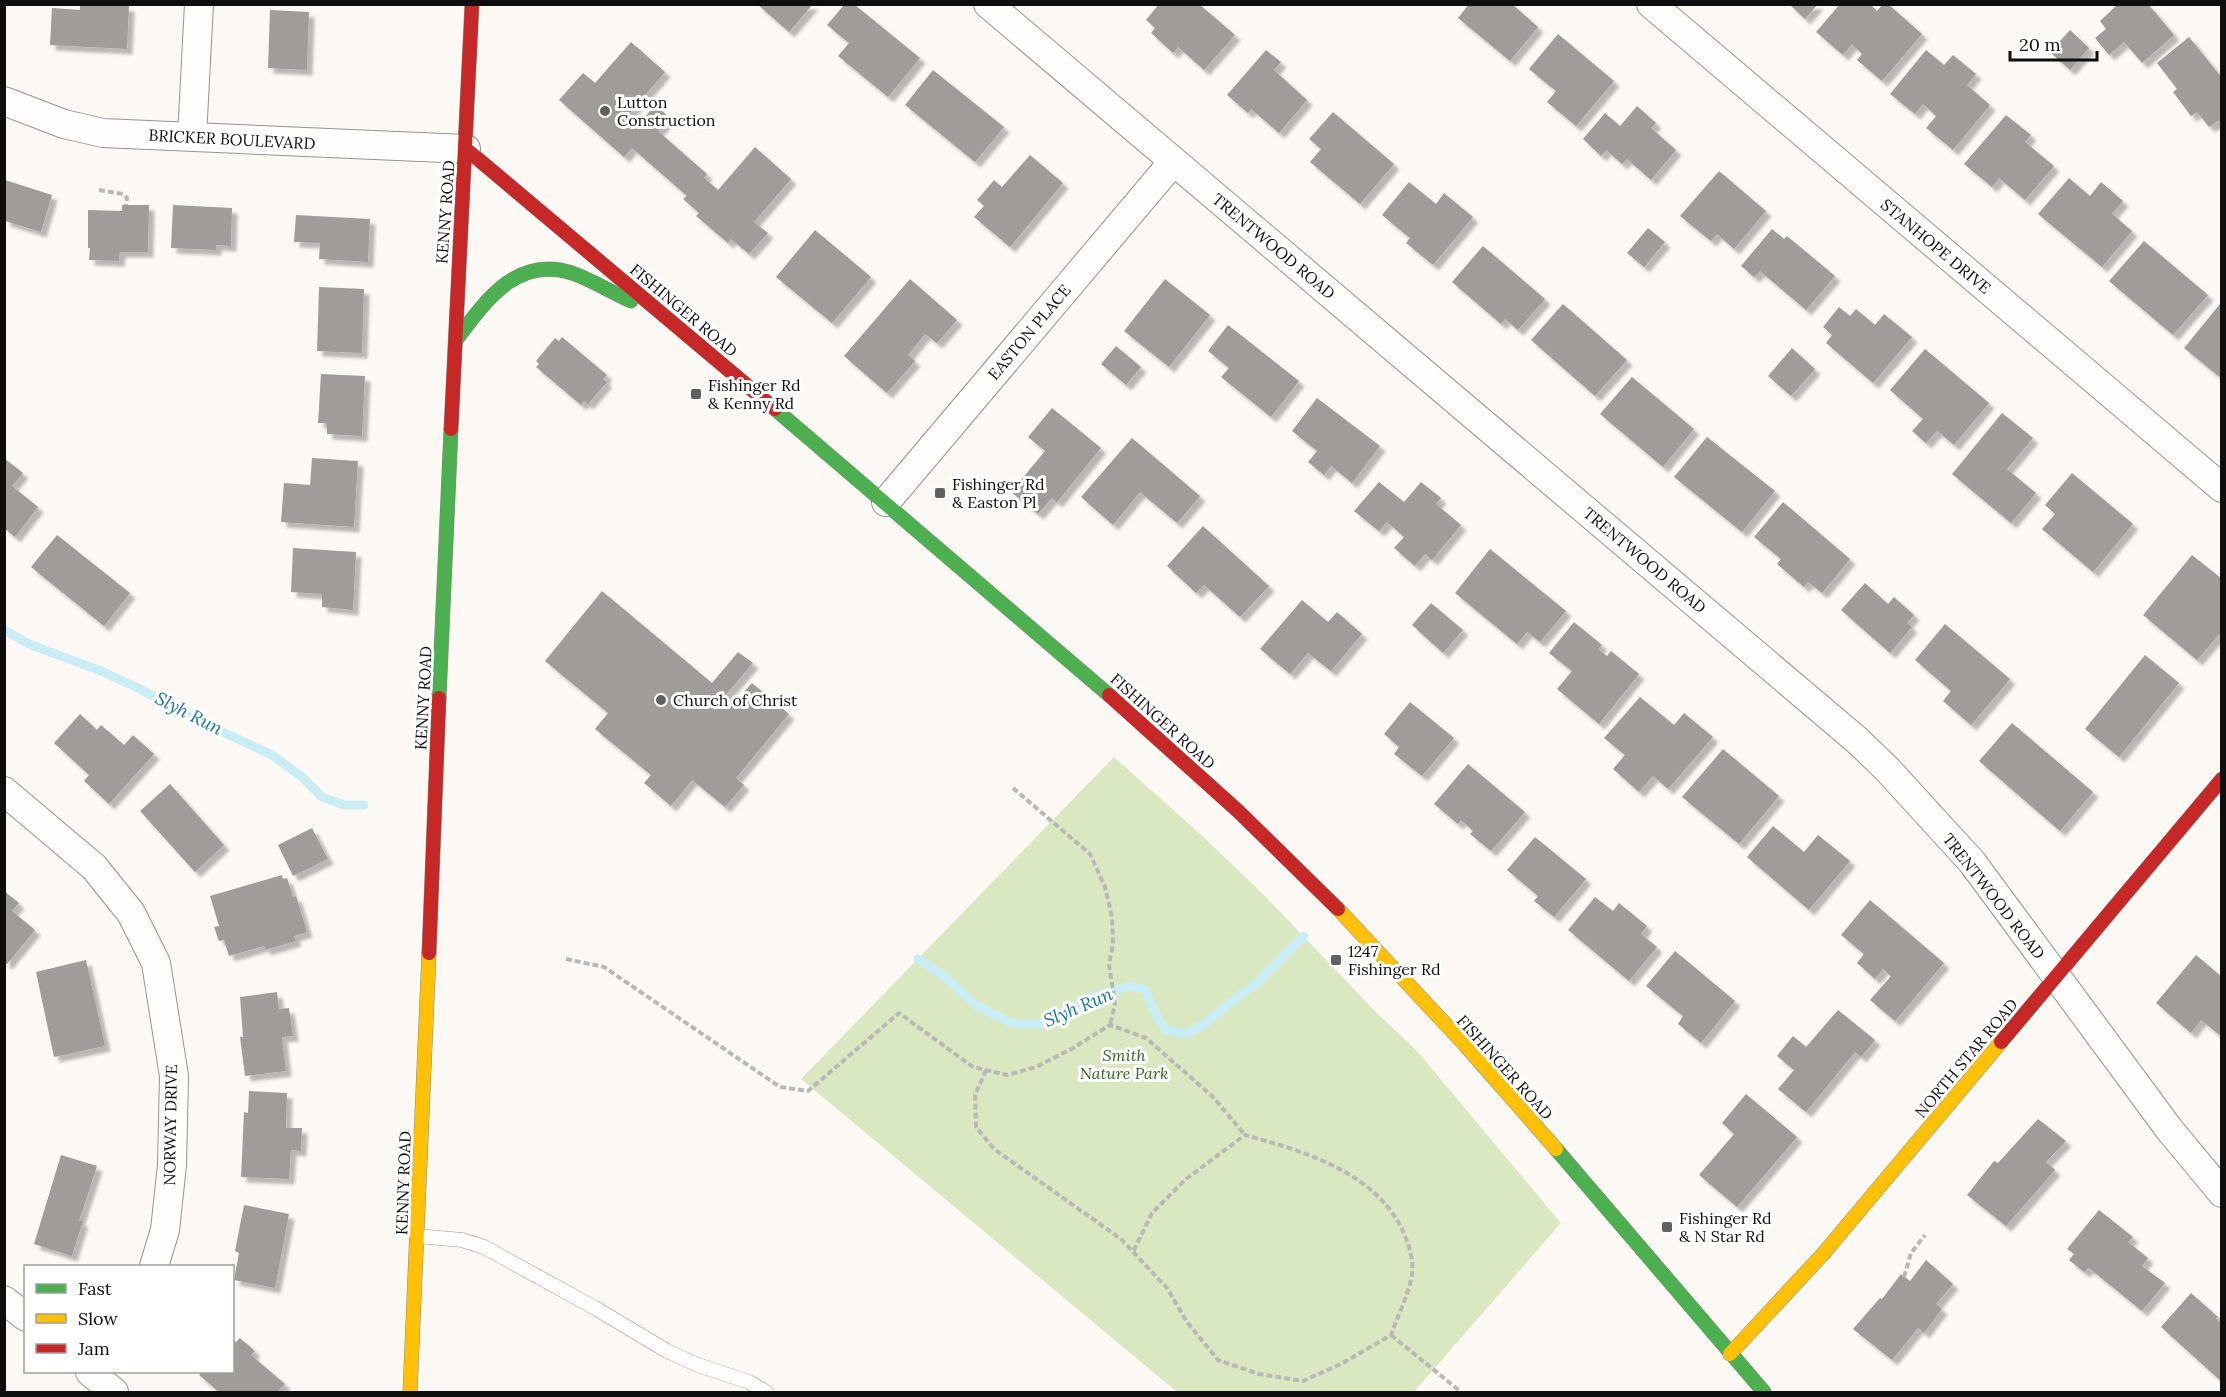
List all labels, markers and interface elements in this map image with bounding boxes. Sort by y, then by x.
scale bar [2010,24,2097,62]
text: 20 m [2019,33,2061,56]
place label: Lutton Construction [617,92,716,130]
marker: Lutton Construction [598,104,612,118]
street label: BRICKER BOULEVARD [148,125,316,153]
street label: KENNY ROAD [431,159,459,265]
street label: TRENTWOOD ROAD [1208,189,1340,303]
street label: STANHOPE DRIVE [1877,194,1995,298]
street label: FISHINGER ROAD [626,259,742,361]
street label: EASTON PLACE [983,280,1075,384]
place label: Fishinger Rd & Kenny Rd [708,375,801,413]
marker: Fishinger Rd & Kenny Rd [689,387,703,401]
place label: Fishinger Rd & Easton Pl [952,474,1045,512]
marker: Fishinger Rd & Easton Pl [933,486,947,500]
street label: TRENTWOOD ROAD [1579,503,1711,617]
street label: KENNY ROAD [410,645,436,751]
street label: FISHINGER ROAD [1107,669,1220,773]
water label: Slyh Run [151,686,227,740]
place label: Church of Christ [673,690,798,710]
marker: Church of Christ [654,693,668,707]
street label: TRENTWOOD ROAD [1939,829,2049,963]
place label: 1247 Fishinger Rd [1348,941,1441,979]
marker: 1247 Fishinger Rd [1329,953,1343,967]
water label: Slyh Run [1040,982,1116,1032]
street label: NORTH STAR ROAD [1910,994,2022,1122]
street label: FISHINGER ROAD [1453,1011,1557,1124]
park label: Smith Nature Park [1080,1045,1168,1083]
street label: NORWAY DRIVE [159,1064,181,1186]
street label: KENNY ROAD [391,1131,415,1235]
place label: Fishinger Rd & N Star Rd [1679,1208,1772,1246]
marker: Fishinger Rd & N Star Rd [1660,1220,1674,1234]
legend [24,1265,234,1373]
text: Fast [78,1277,112,1300]
text: Slow [78,1307,118,1330]
text: Jam [77,1337,110,1360]

